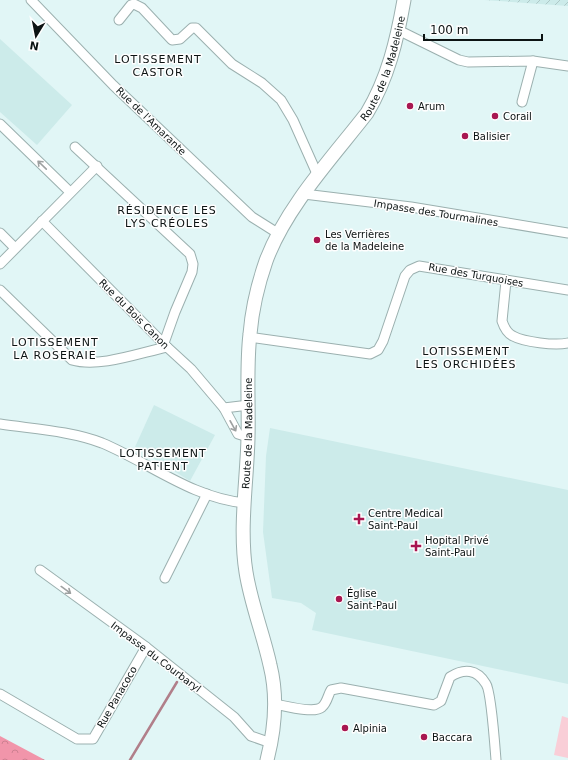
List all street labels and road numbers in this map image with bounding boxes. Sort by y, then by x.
street label: Route de la Madeleine [358,15,406,123]
street label: Rue de l'Amarante [114,85,188,157]
street label: Impasse des Tourmalines [373,198,499,228]
street label: Rue des Turquoises [428,261,524,289]
street label: Rue du Bois Canon [97,277,171,351]
street label: Route de la Madeleine [240,378,254,489]
street label: Impasse du Courbaryl [109,620,203,694]
street label: Rue Panacoco [95,664,139,730]

